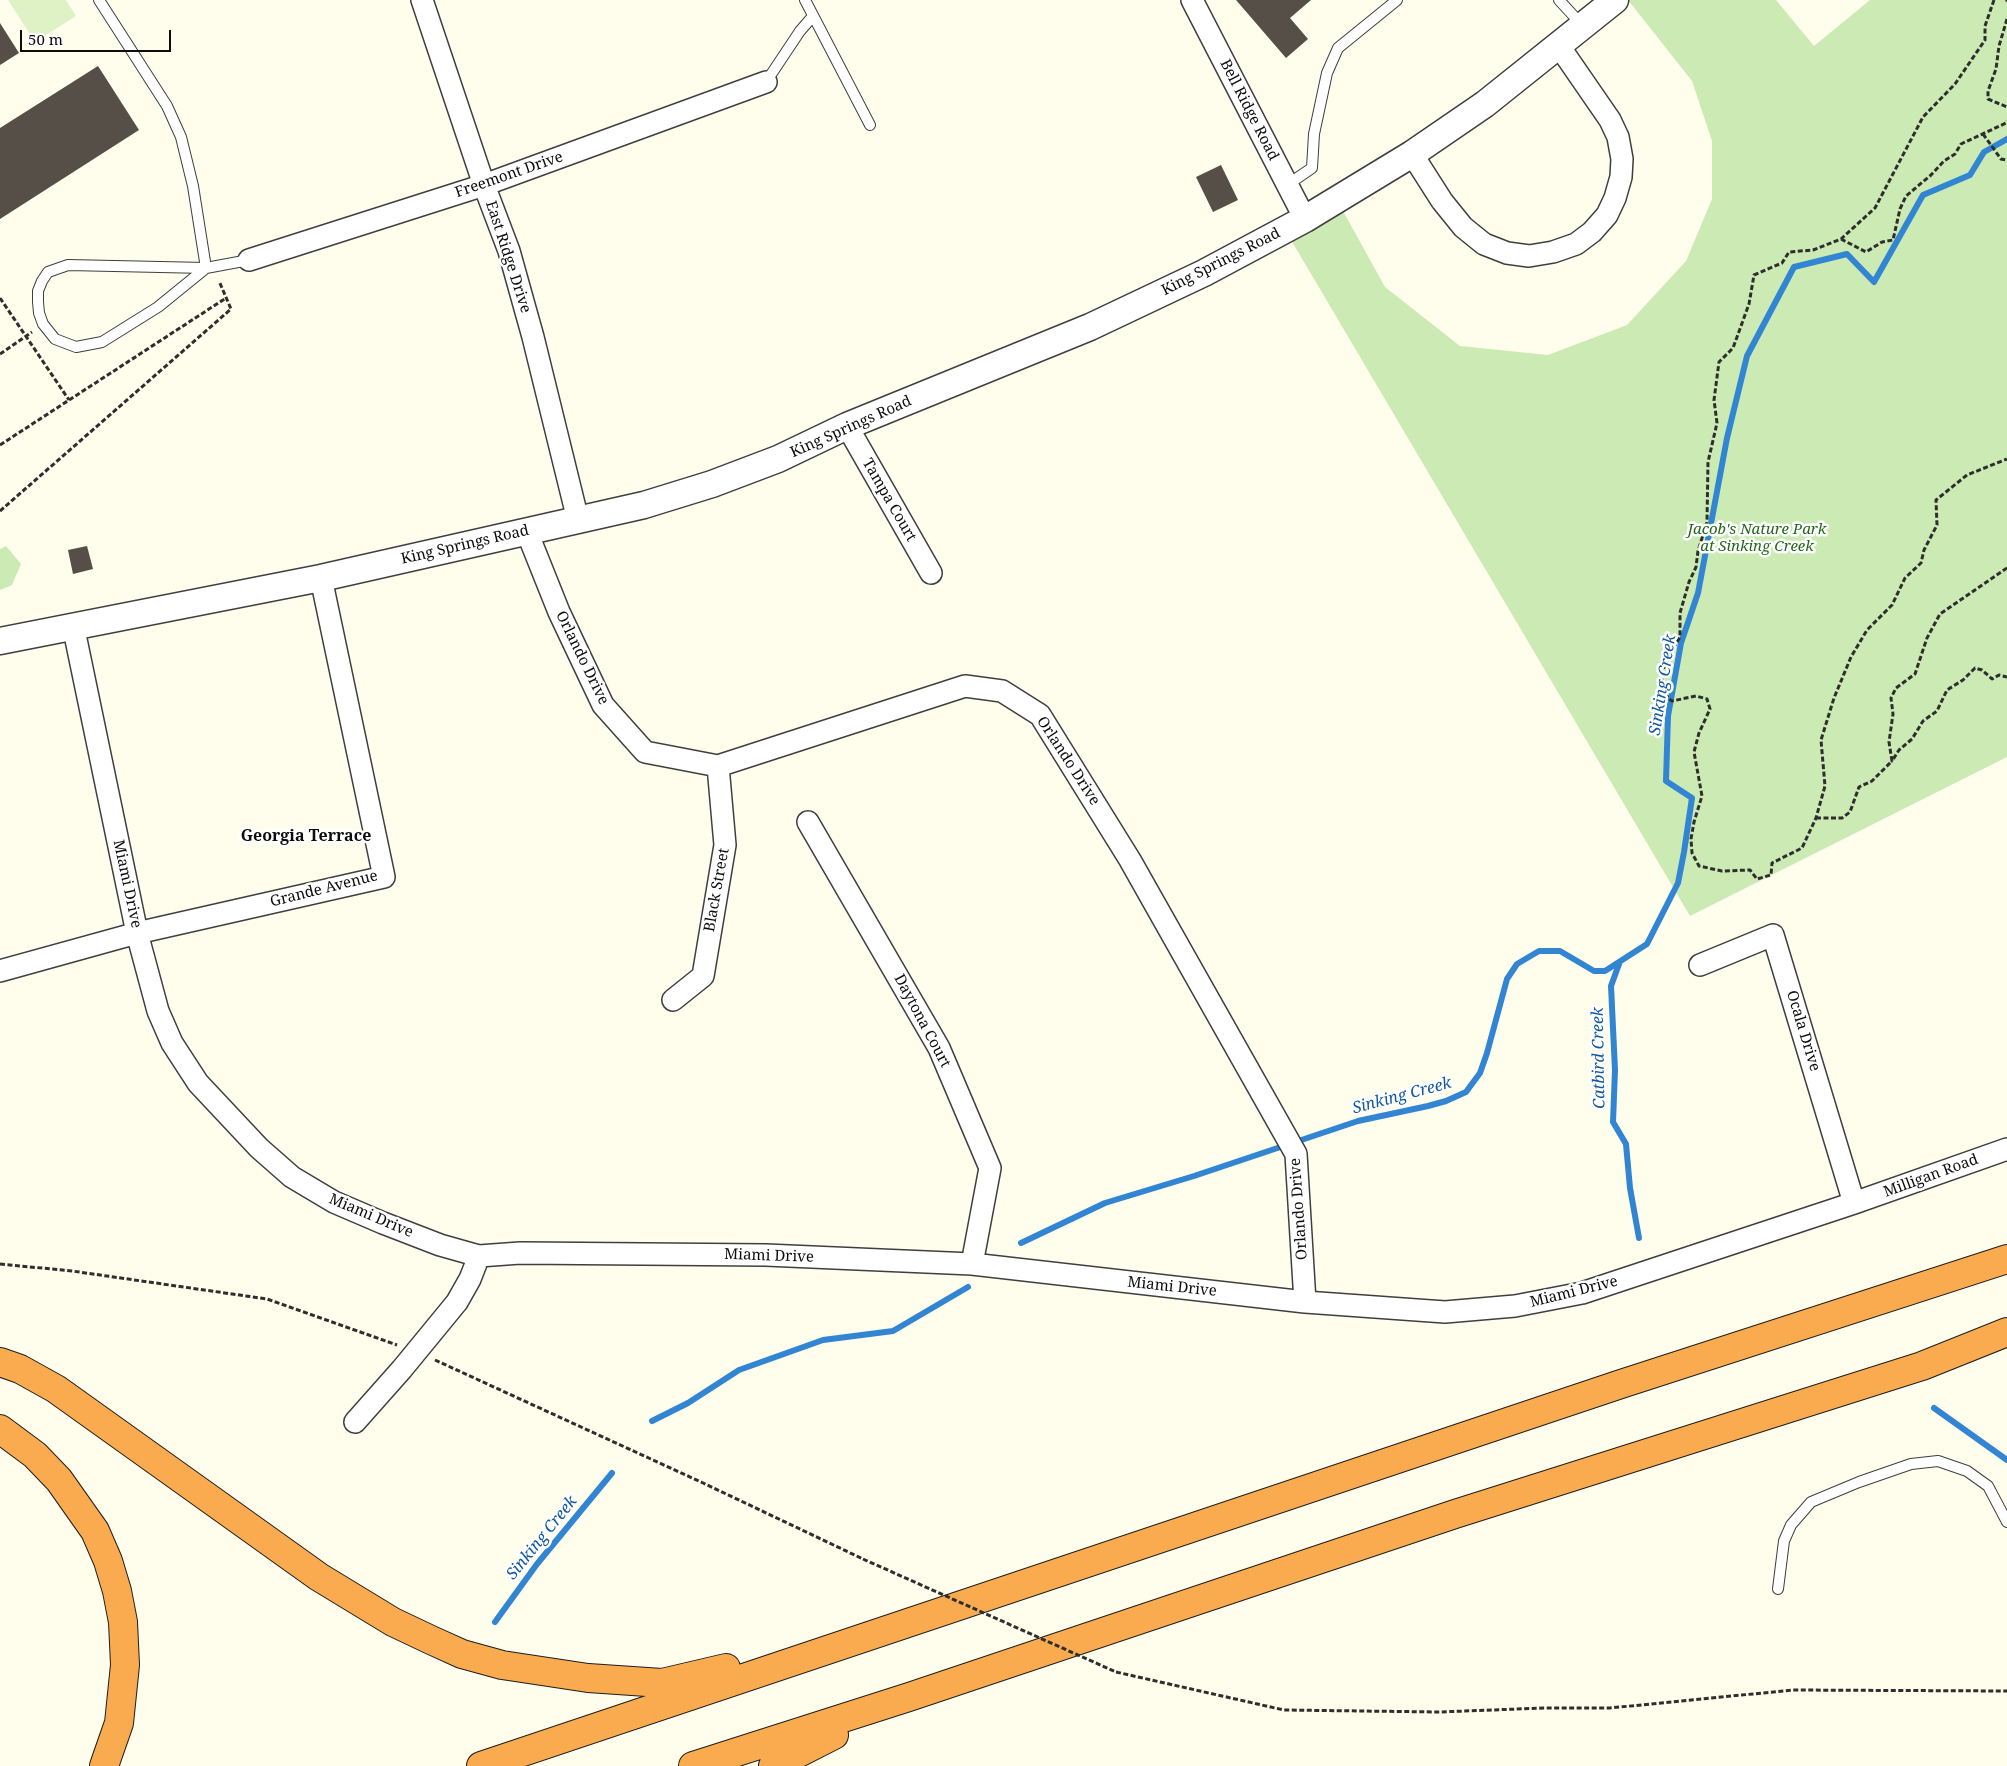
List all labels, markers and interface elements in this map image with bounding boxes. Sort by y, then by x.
scale bar [22,20,174,52]
text: 50 m [28,29,63,49]
street label: Bell Ridge Road [1216,56,1282,164]
street label: Freemont Drive [453,148,565,202]
street label: East Ridge Drive [481,199,535,315]
street label: King Springs Road [1159,224,1283,300]
street label: King Springs Road [788,392,914,462]
street label: Tampa Court [858,455,920,545]
park label: Jacob's Nature Park at Sinking Creek [1688,521,1826,556]
street label: King Springs Road [399,522,531,568]
street label: Orlando Drive [552,608,612,708]
water label: Sinking Creek [1646,633,1680,737]
street label: Orlando Drive [1033,713,1103,809]
district label: Georgia Terrace [241,826,371,846]
street label: Miami Drive [109,838,145,930]
street label: Black Street [701,847,733,933]
street label: Grande Avenue [268,867,380,911]
street label: Daytona Court [890,971,954,1071]
street label: Ocala Drive [1782,988,1824,1074]
water label: Catbird Creek [1589,1007,1609,1109]
water label: Sinking Creek [1350,1074,1454,1118]
street label: Milligan Road [1881,1151,1981,1201]
street label: Orlando Drive [1286,1157,1312,1261]
street label: Miami Drive [326,1190,416,1242]
street label: Miami Drive [724,1245,814,1267]
street label: Miami Drive [1528,1272,1620,1312]
street label: Miami Drive [1126,1273,1218,1301]
water label: Sinking Creek [502,1492,582,1584]

